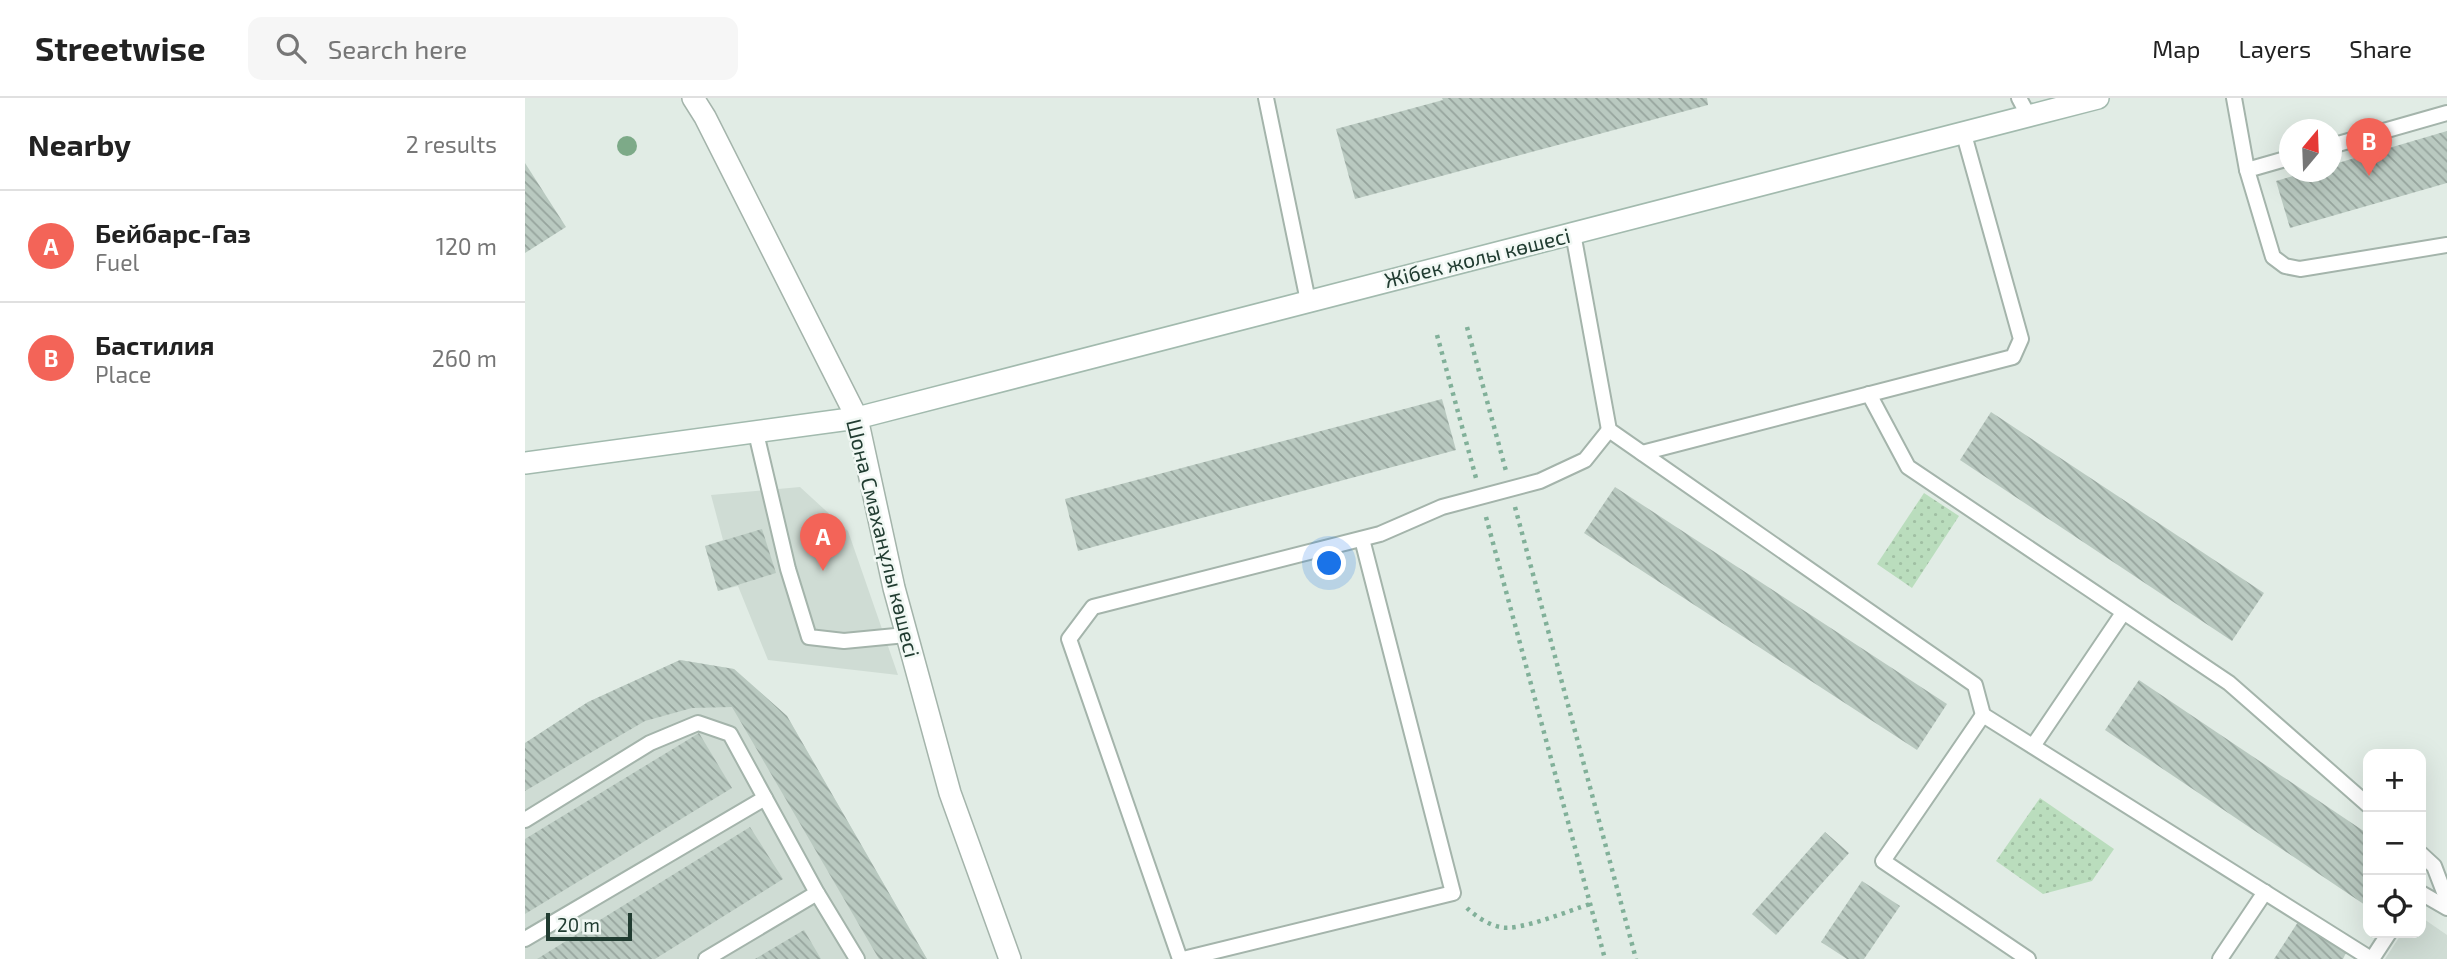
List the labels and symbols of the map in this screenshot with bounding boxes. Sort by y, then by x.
pin: B [2346,118,2392,176]
north arrow [2279,119,2342,182]
street label: Жібек жолы көшесі [1382,222,1572,292]
street label: Шона Смаханұлы көшесі [842,416,926,660]
pin: A [800,513,846,571]
your location [1312,546,1346,580]
scale bar [546,910,632,942]

